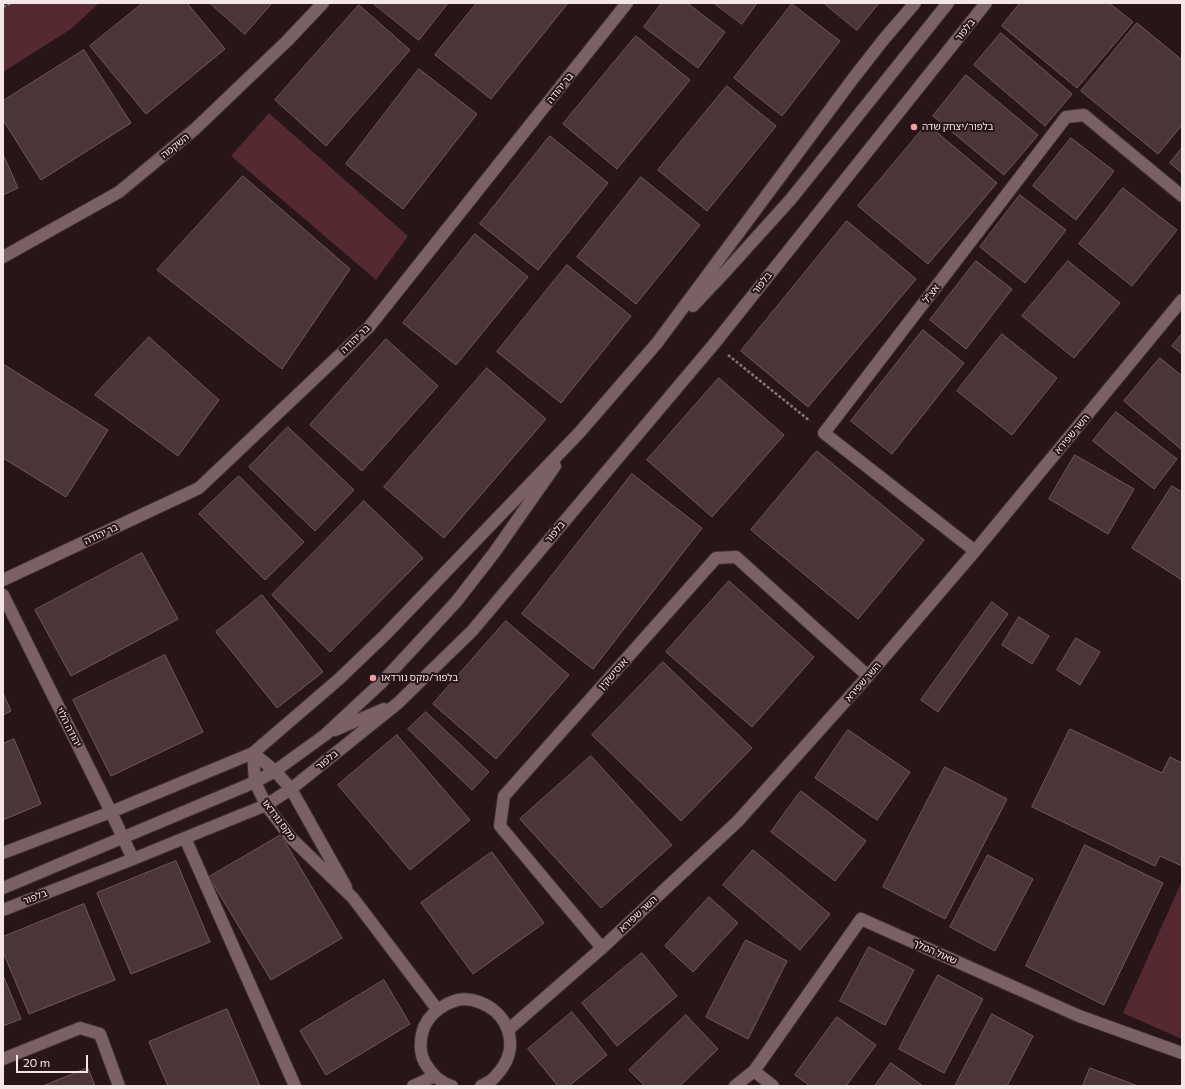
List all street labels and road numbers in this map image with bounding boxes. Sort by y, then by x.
street label: בלפור [952,17,978,43]
street label: בר יהודה [544,70,576,106]
street label: השקמה [159,131,191,161]
street label: בלפור [750,269,774,297]
street label: אצ"ל [920,282,942,306]
street label: בר יהודה [338,322,372,356]
street label: השר שפירא [1052,412,1092,456]
street label: בלפור [542,519,568,545]
street label: בר יהודה [82,521,120,547]
street label: אוסישקין [596,656,630,692]
street label: השר שפירא [843,660,883,704]
street label: יהודה הלוי [54,705,84,749]
street label: בלפור [314,747,340,773]
street label: מקס נורדאו [260,797,298,843]
street label: בלפור [21,887,49,907]
street label: השר שפירא [616,893,660,935]
street label: שאול המלך [911,937,959,967]

